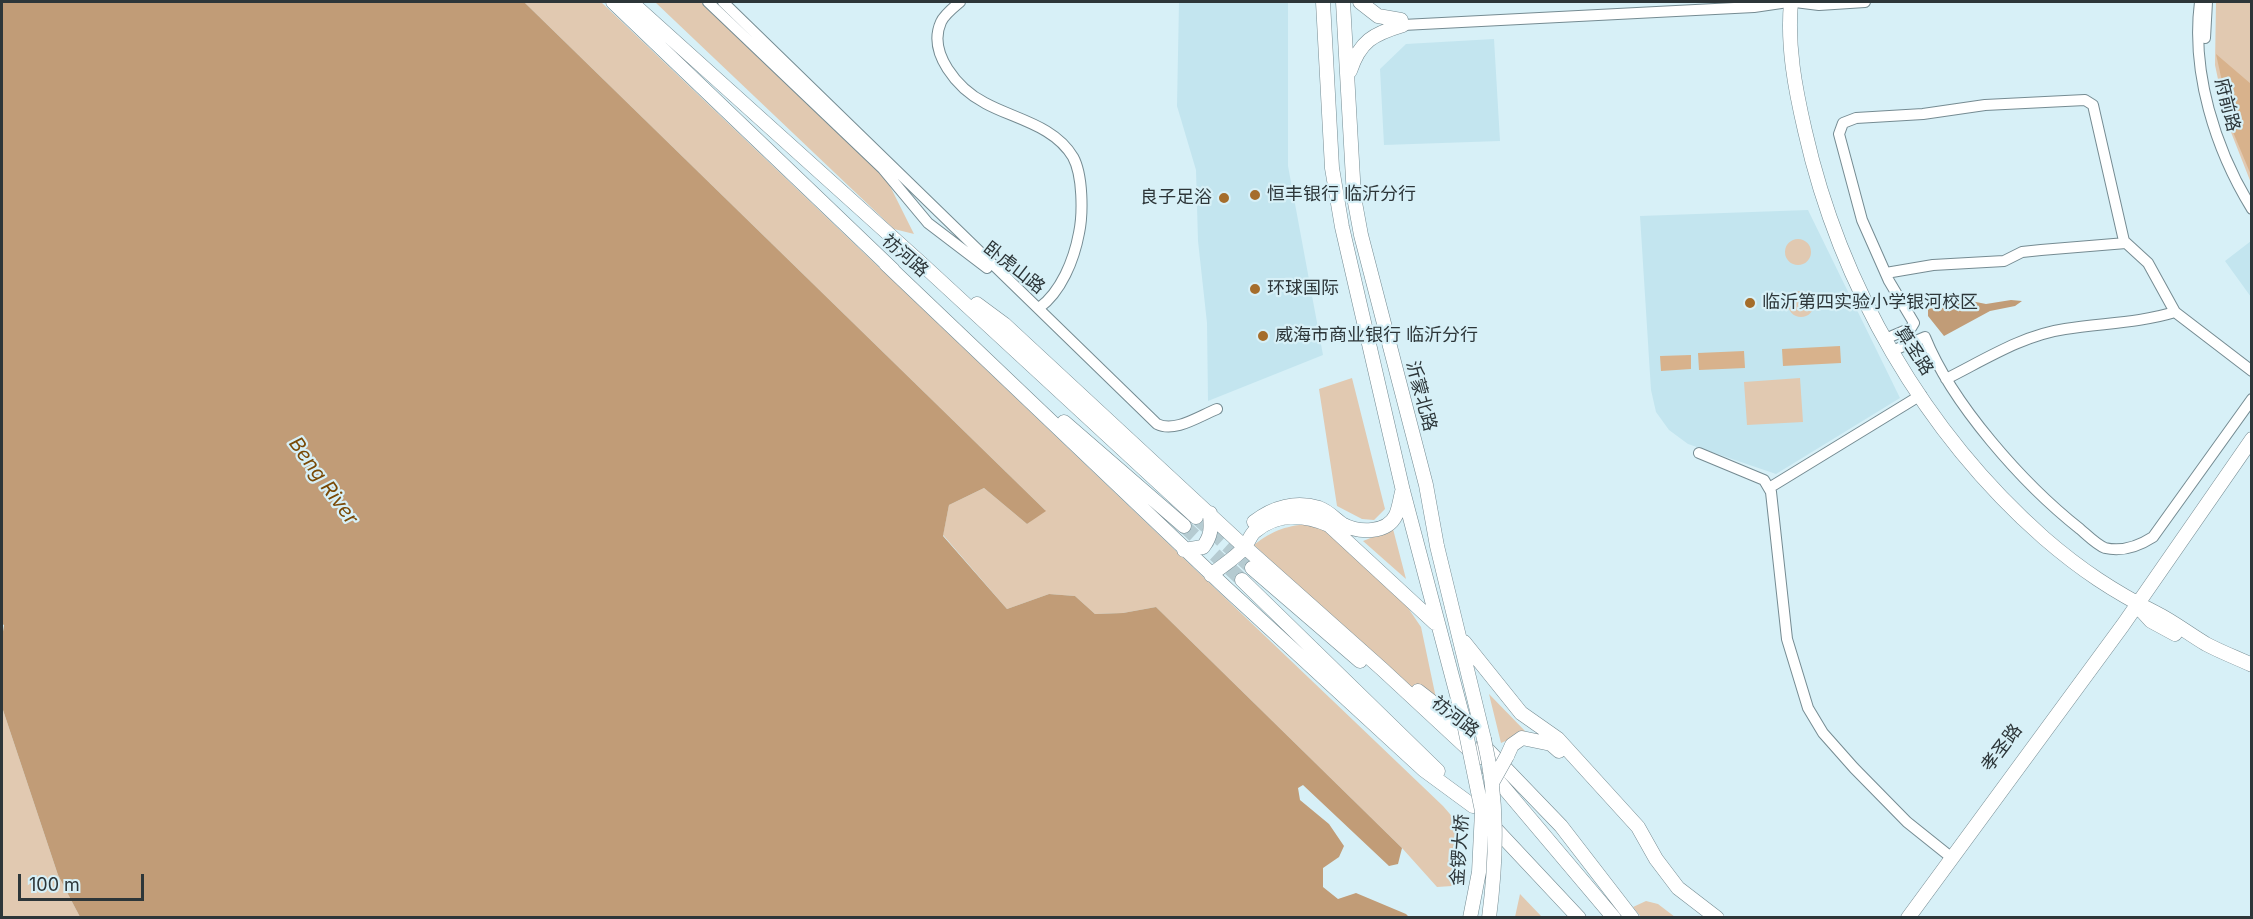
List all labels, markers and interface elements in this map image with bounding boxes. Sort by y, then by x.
street label: 府前路 [2210,76,2244,134]
place label: 恒丰银行 临沂分行 [1267,184,1416,206]
place label: 良子足浴 [1140,187,1212,209]
marker: 恒丰银行 临沂分行 [1248,188,1262,202]
marker: 良子足浴 [1217,191,1231,205]
street label: 祊河路 [878,230,932,282]
street label: 卧虎山路 [979,237,1049,299]
place label: 环球国际 [1267,278,1339,300]
marker: 环球国际 [1248,282,1262,296]
place label: 临沂第四实验小学银河校区 [1762,292,1978,314]
marker: 临沂第四实验小学银河校区 [1743,296,1757,310]
street label: 算圣路 [1890,322,1938,380]
place label: 威海市商业银行 临沂分行 [1275,325,1478,347]
marker: 威海市商业银行 临沂分行 [1256,329,1270,343]
street label: 沂蒙北路 [1401,358,1441,434]
water label: Beng River [283,433,363,529]
street label: 祊河路 [1427,692,1483,742]
street label: 孝圣路 [1977,720,2027,776]
street label: 金锣大桥 [1447,813,1473,887]
scale bar [21,862,147,900]
text: 100 m [29,874,80,895]

